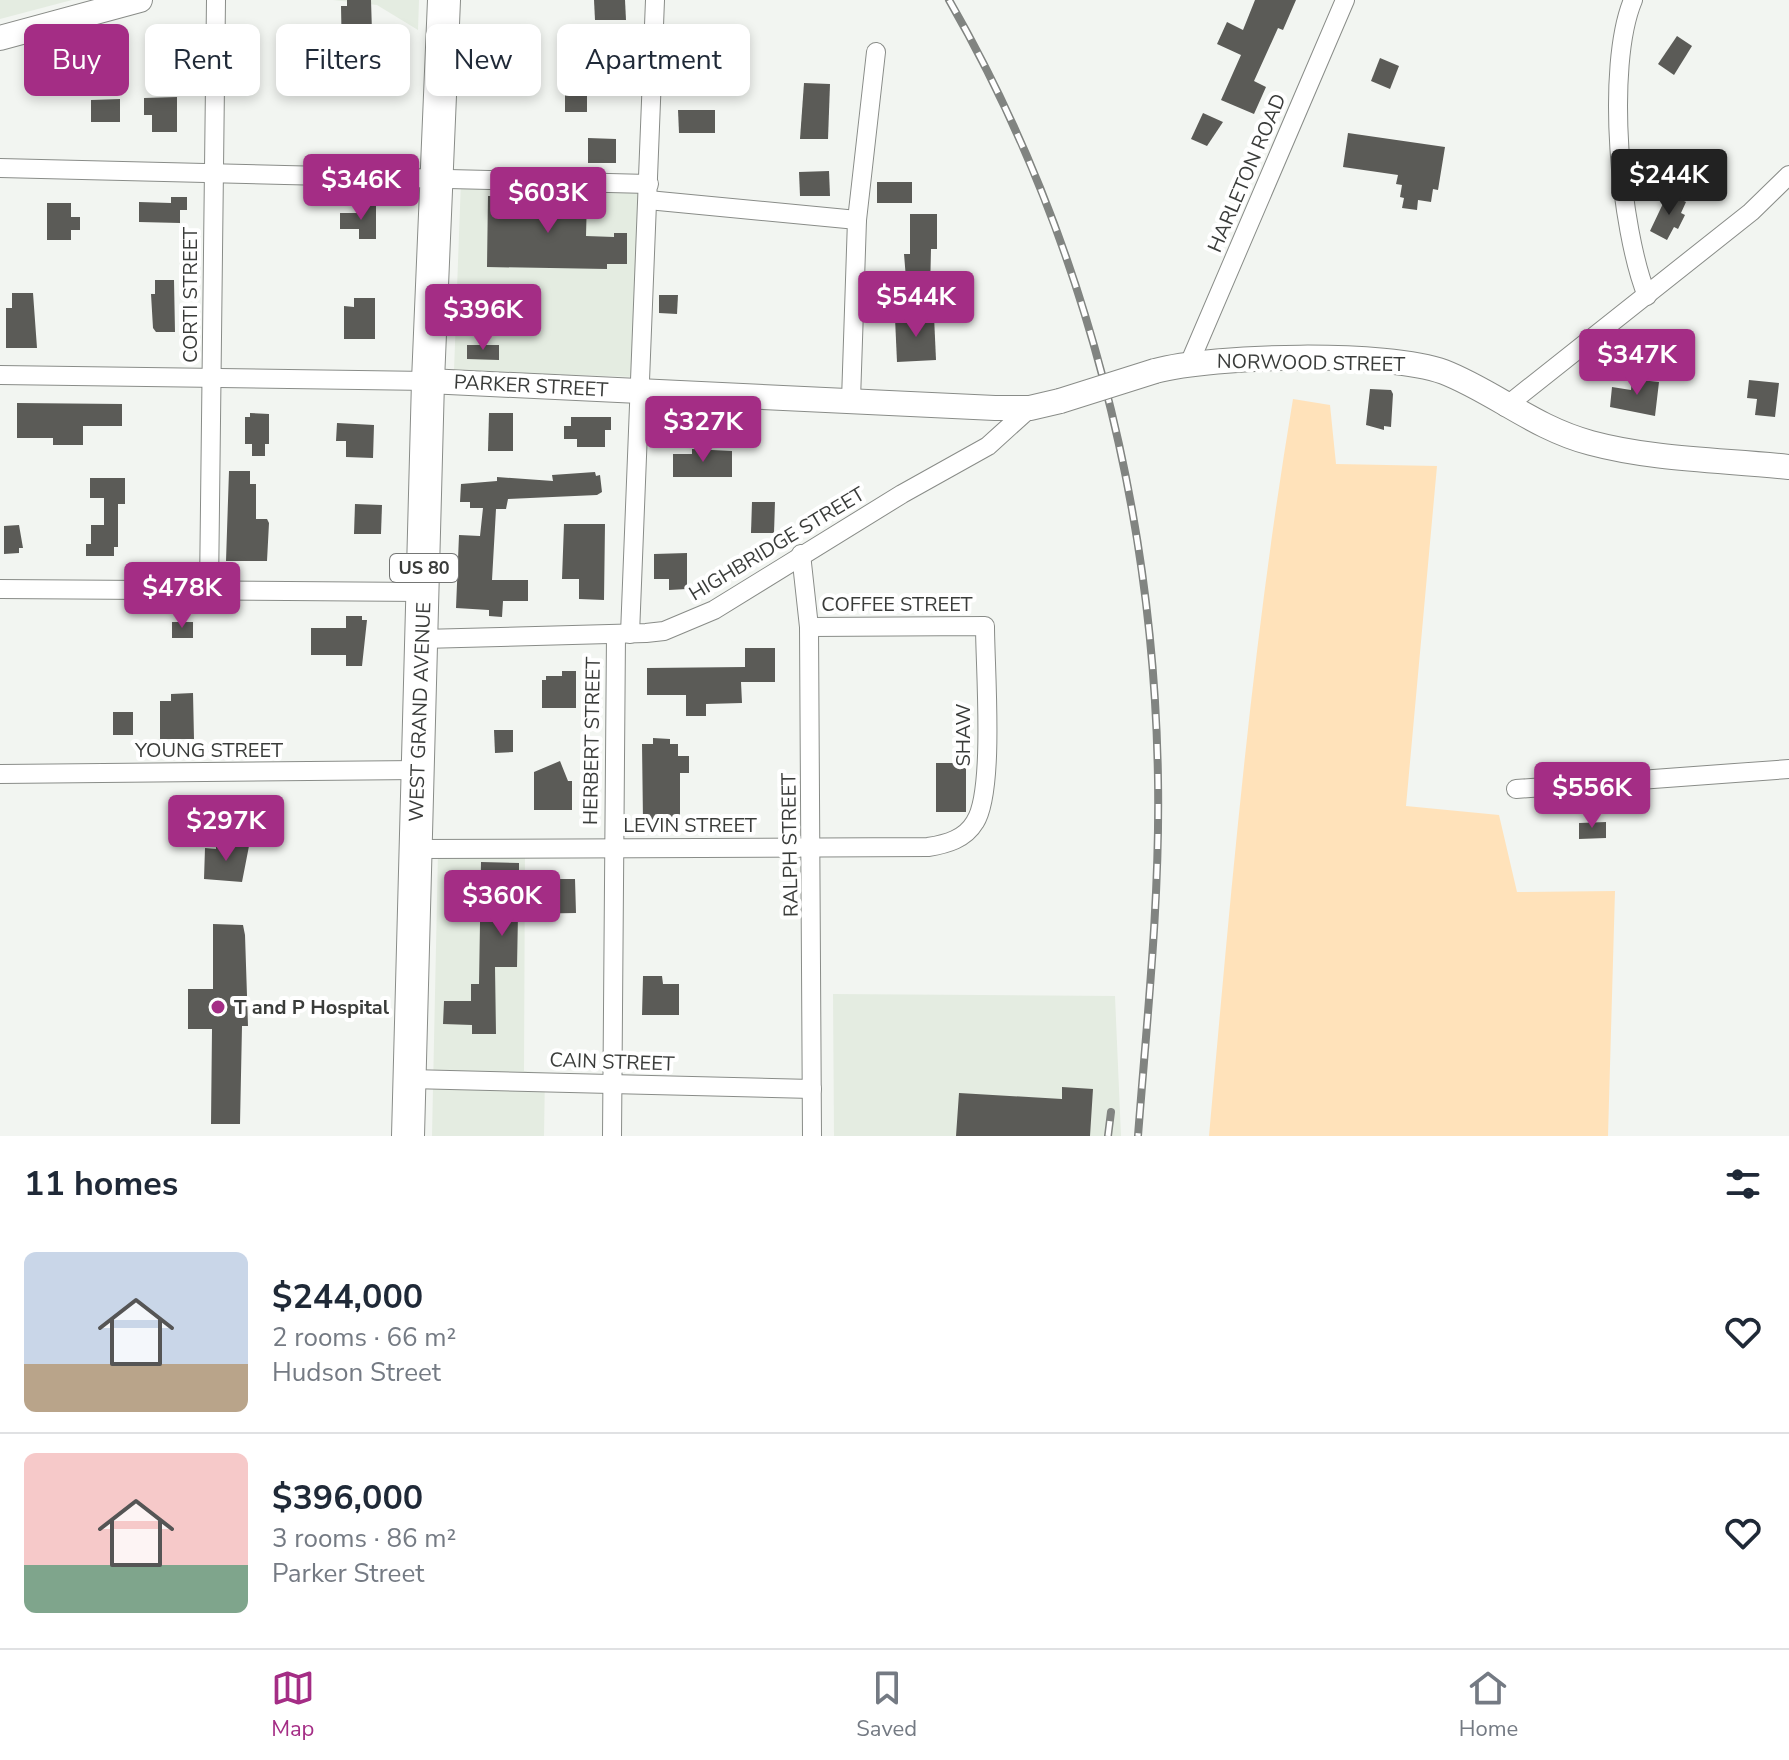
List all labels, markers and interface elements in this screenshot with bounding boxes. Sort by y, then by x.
chip: Buy [24,24,129,96]
chip: Rent [145,24,260,96]
chip: Filters [276,24,410,96]
chip: New [426,24,541,96]
chip: Apartment [557,24,750,96]
street label: HARLETON ROAD [1201,90,1293,256]
pin: $244K [1613,149,1725,217]
pin: $346K [305,154,417,222]
text: $244K [1629,157,1709,192]
text: $346K [321,162,401,197]
pin: $603K [492,167,604,235]
text: $603K [508,175,588,210]
street label: CORTI STREET [177,227,204,363]
pin: $544K [860,271,972,339]
text: $544K [876,279,956,314]
pin: $396K [427,284,539,352]
text: $396K [443,292,523,327]
pin: $347K [1581,329,1693,397]
text: $347K [1597,337,1677,372]
street label: NORWOOD STREET [1217,348,1405,378]
street label: PARKER STREET [453,368,609,404]
pin: $327K [647,396,759,464]
text: $327K [663,404,743,439]
street label: HIGHBRIDGE STREET [684,481,870,607]
road number: US 80 [390,554,458,582]
pin: $478K [126,562,238,630]
text: $478K [142,570,222,605]
street label: COFFEE STREET [821,591,973,618]
street label: WEST GRAND AVENUE [403,602,437,822]
street label: HERBERT STREET [577,657,607,825]
street label: SHAW [950,703,977,767]
street label: YOUNG STREET [134,737,283,764]
pin: $556K [1536,762,1648,830]
text: $556K [1552,770,1632,805]
street label: RALPH STREET [775,773,805,917]
pin: $297K [170,795,282,863]
text: $297K [186,803,266,838]
street label: LEVIN STREET [623,812,757,839]
pin: $360K [446,870,558,938]
text: $360K [462,878,542,913]
place label: T and P Hospital [234,994,390,1021]
marker: T and P Hospital [209,998,227,1016]
street label: CAIN STREET [549,1046,675,1078]
text: 11 homes [24,1161,178,1207]
icon: filters [1721,1162,1765,1206]
text: $244,000 [272,1274,423,1320]
icon: home [88,1284,184,1380]
icon: heart [1721,1310,1765,1354]
text: 2 rooms · 66 m² [272,1320,456,1355]
text: Hudson Street [272,1355,441,1390]
text: $396,000 [272,1475,423,1521]
icon: home [88,1485,184,1581]
icon: heart [1721,1511,1765,1555]
text: 3 rooms · 86 m² [272,1521,456,1556]
text: Parker Street [272,1556,424,1591]
tab: Map [271,1666,315,1744]
tab: Saved [856,1666,917,1744]
tab: Home [1459,1666,1518,1744]

